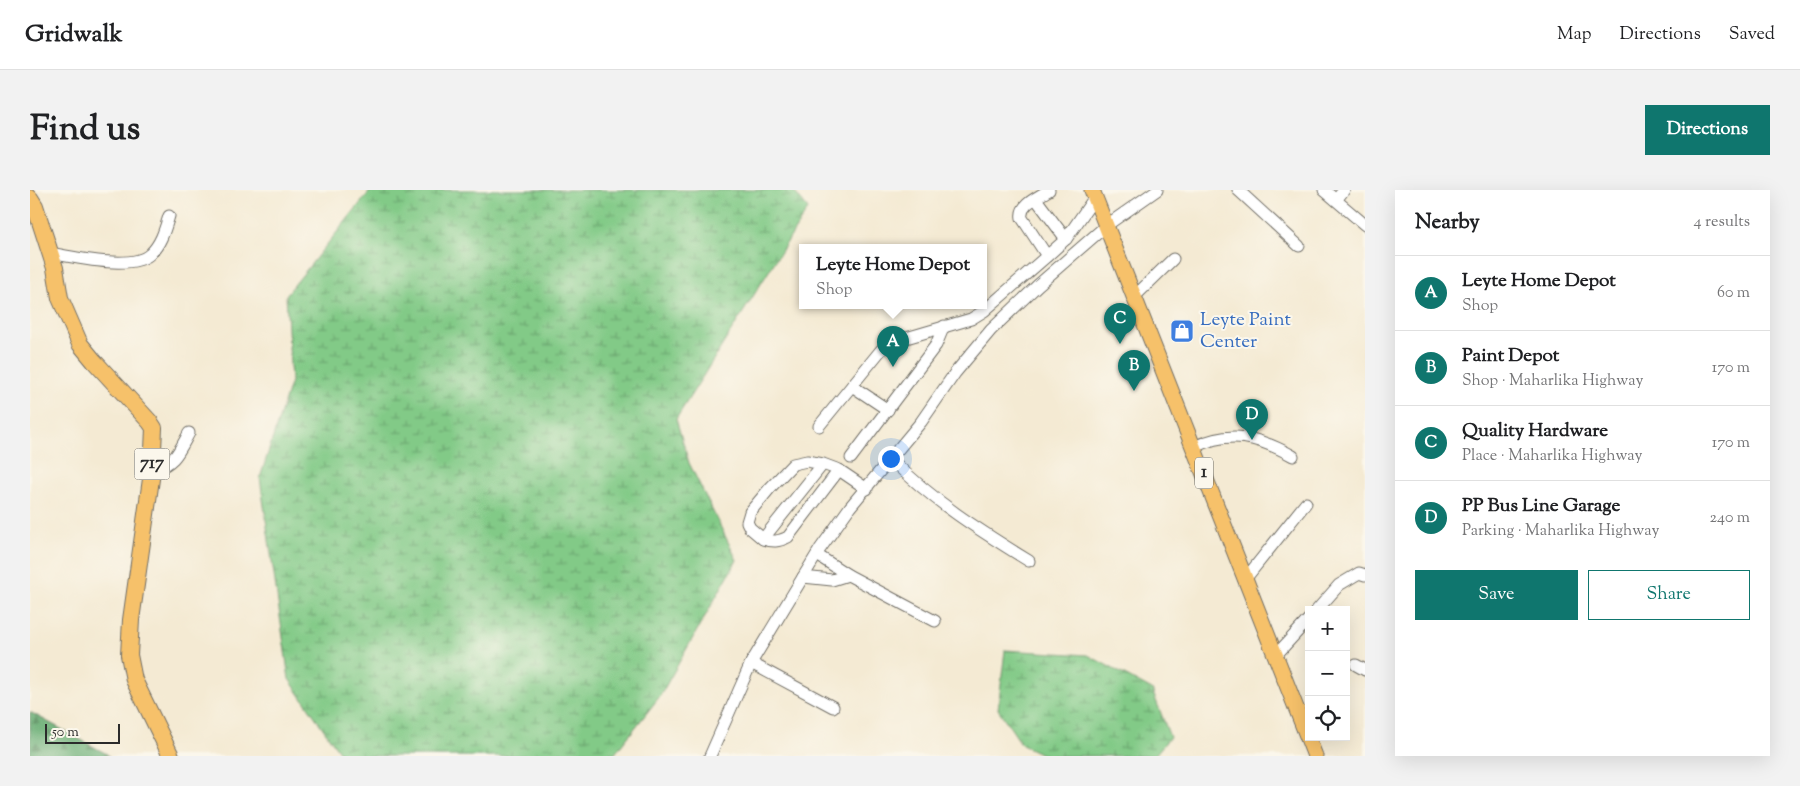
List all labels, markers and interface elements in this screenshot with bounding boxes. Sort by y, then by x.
text: Gridwalk [25,18,123,52]
text: Map [1557,22,1592,48]
text: Directions [1620,22,1701,48]
text: Saved [1729,22,1775,48]
text: Find us [30,105,140,156]
button: Directions [1645,105,1770,155]
text: Nearby [1415,208,1480,238]
text: 4 results [1694,211,1750,234]
popup [799,244,987,309]
text: Leyte Home Depot [816,252,970,279]
text: Leyte Home Depot [1462,268,1616,295]
text: Shop [816,279,852,302]
text: A [1425,282,1438,305]
text: 60 m [1717,282,1750,305]
text: Shop [1462,295,1498,318]
pin: C [1104,303,1136,344]
place label: Leyte Paint Center [1200,307,1292,356]
shop icon: Leyte Paint Center [1169,318,1195,344]
pin: A [877,326,909,367]
text: Paint Depot [1462,343,1559,370]
pin: B [1118,350,1150,391]
text: B [1426,357,1436,380]
text: 170 m [1712,357,1750,380]
text: Shop · Maharlika Highway [1462,370,1643,393]
pin: D [1236,399,1268,440]
text: Quality Hardware [1462,418,1608,445]
text: C [1425,432,1437,455]
text: 170 m [1712,432,1750,455]
text: Place · Maharlika Highway [1462,445,1642,468]
your location [878,446,904,472]
road number: 717 [134,448,170,480]
road number: 1 [1195,458,1213,488]
text: PP Bus Line Garage [1462,493,1620,520]
text: D [1425,507,1437,530]
text: 240 m [1709,507,1750,530]
text: Parking · Maharlika Highway [1462,520,1659,543]
button: Save [1415,570,1578,620]
button: Share [1588,570,1750,620]
map controls [1305,606,1350,741]
button: + [1305,606,1350,651]
button: − [1305,651,1350,696]
button: locate [1305,696,1350,741]
scale bar [45,721,120,744]
text: 50 m [52,723,79,743]

